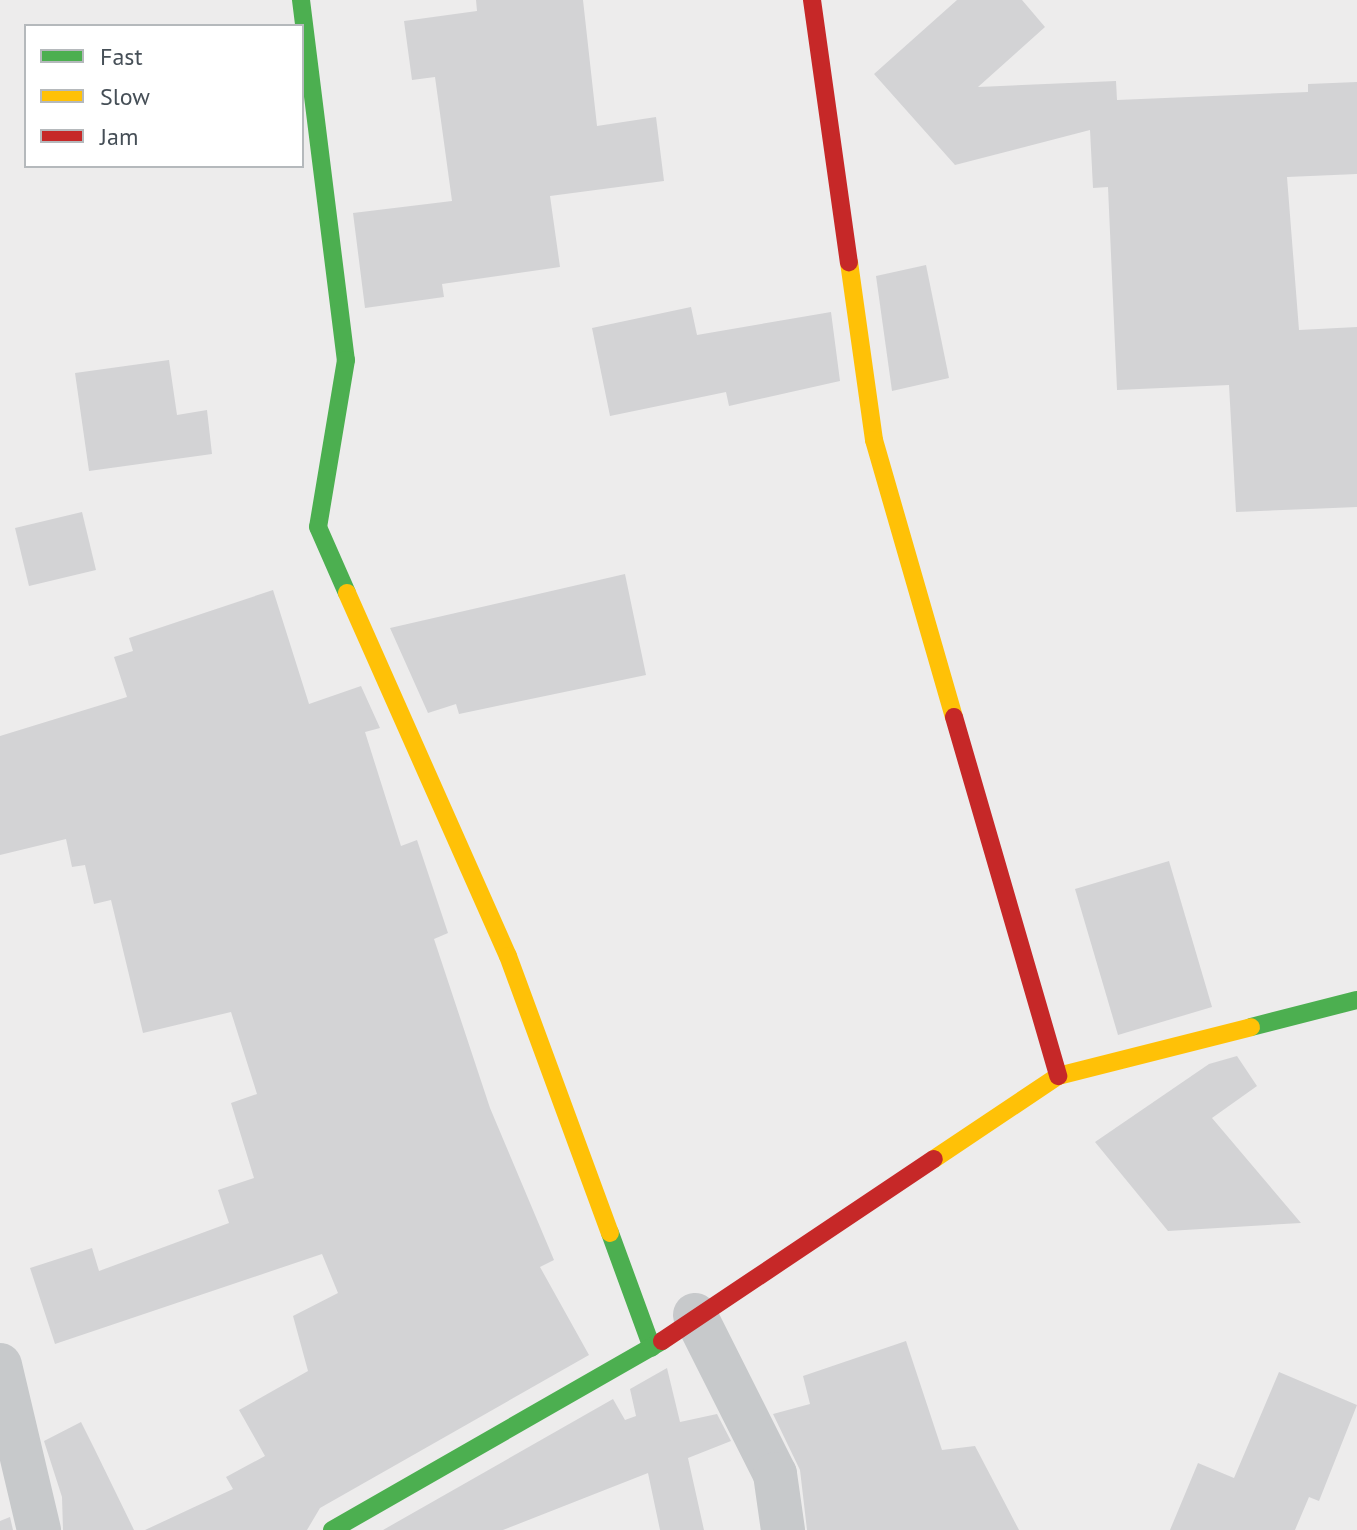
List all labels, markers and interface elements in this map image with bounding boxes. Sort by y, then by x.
legend [24,24,304,168]
text: Fast [100,41,143,72]
text: Slow [100,81,150,112]
text: Jam [100,121,138,152]

